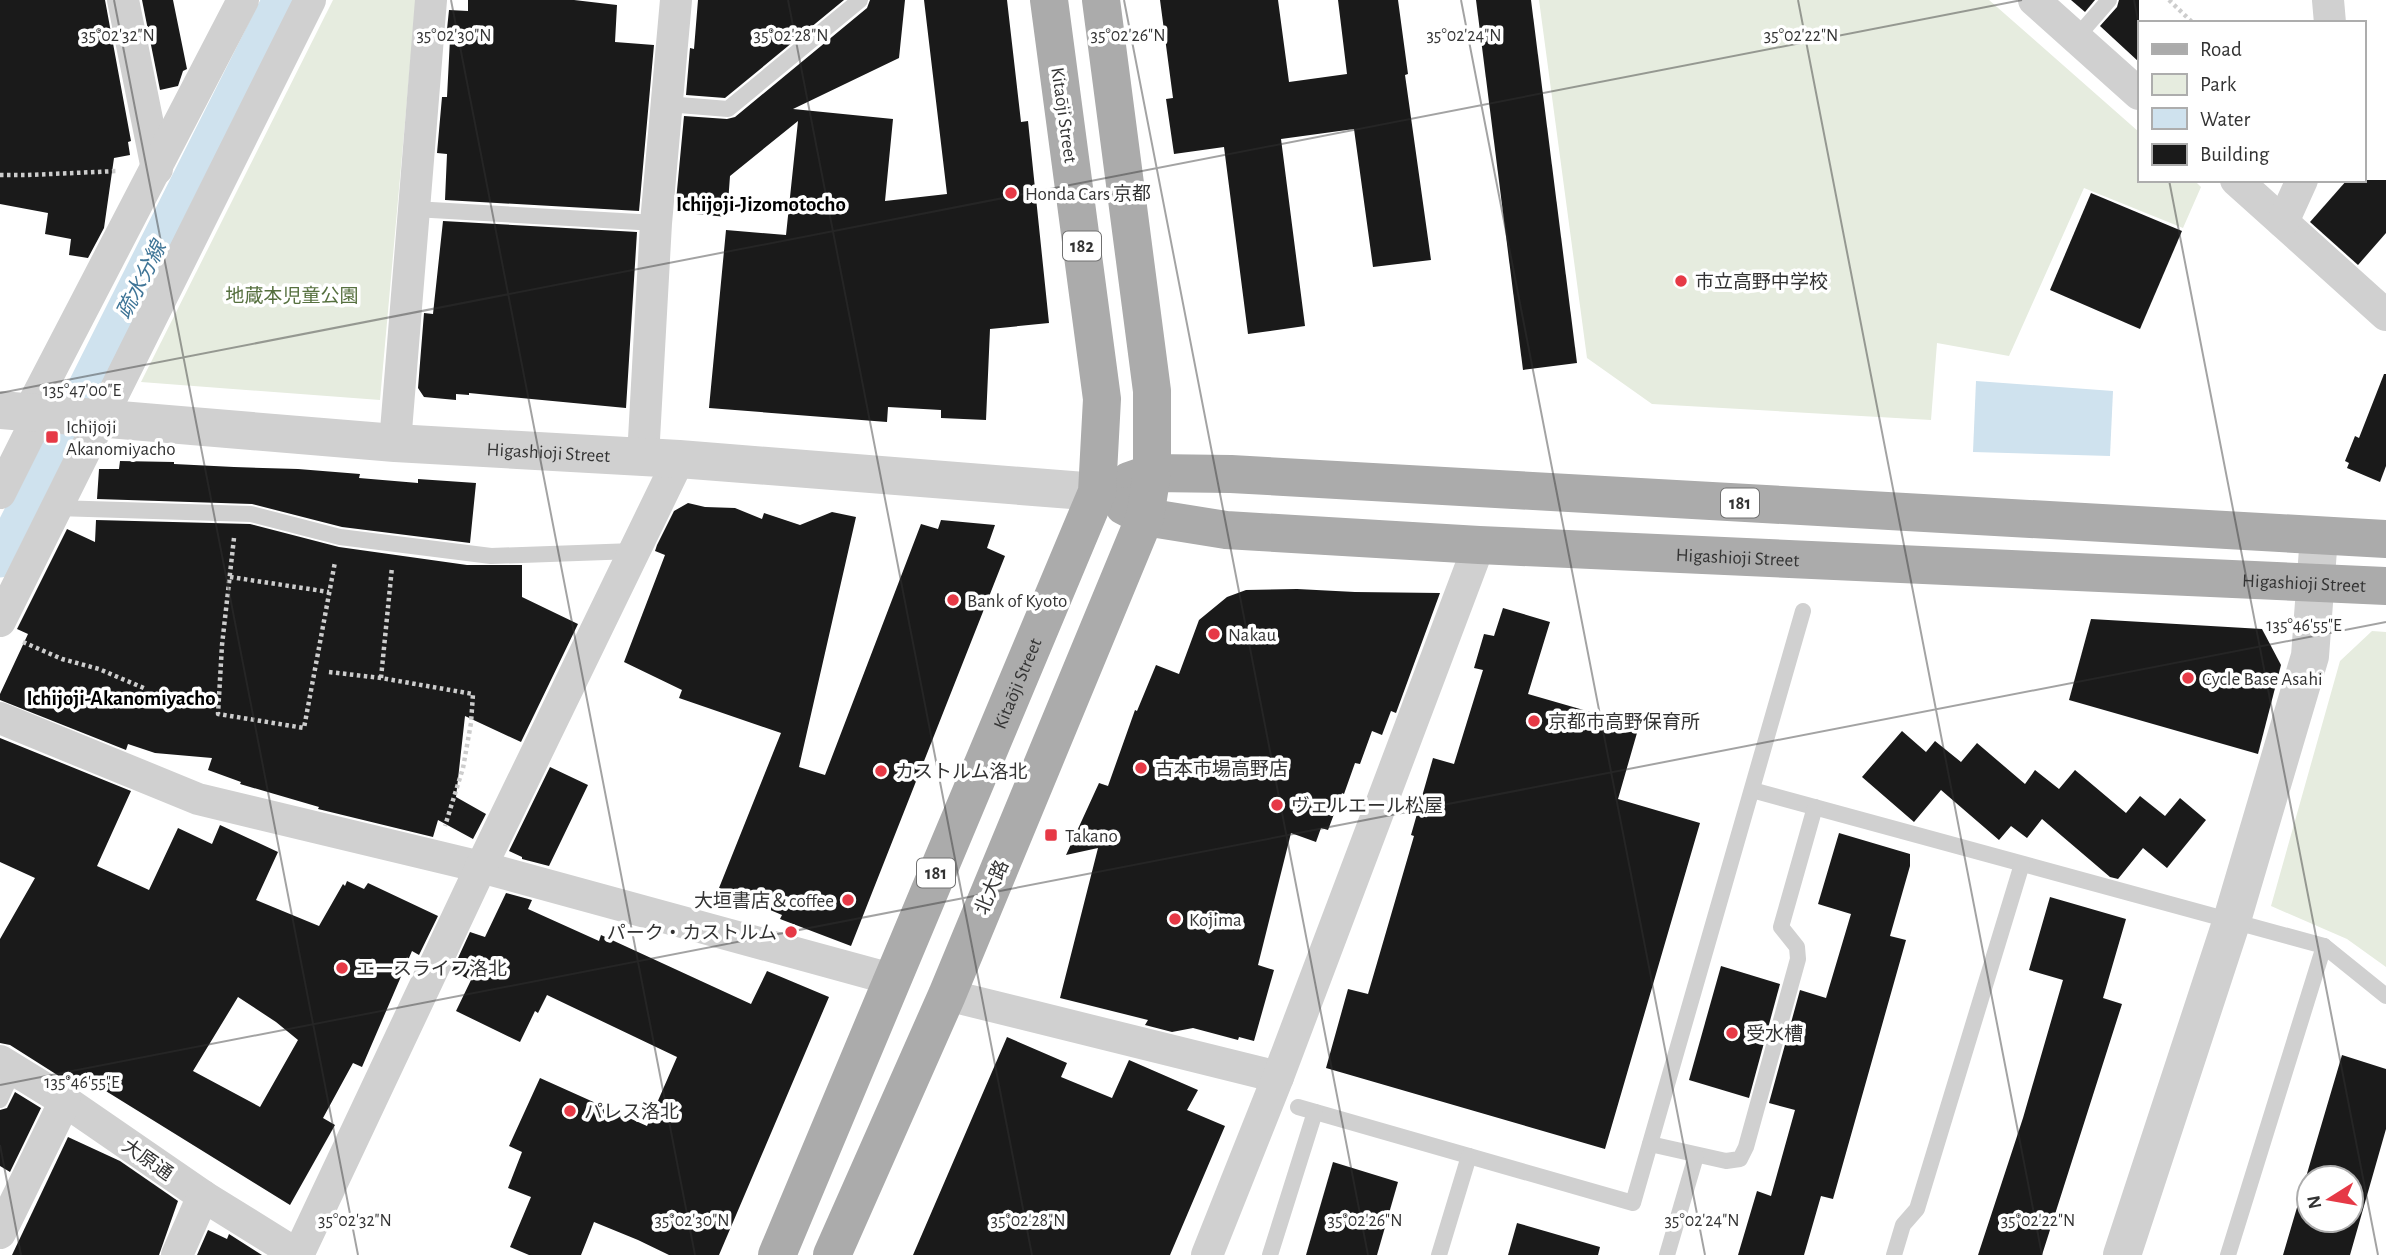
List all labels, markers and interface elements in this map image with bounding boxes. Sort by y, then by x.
legend [2138,21,2365,182]
text: 35°02'32"N [81,27,155,45]
text: 35°02'30"N [416,27,492,45]
text: 35°02'28"N [754,27,828,45]
text: 35°02'26"N [1091,27,1165,45]
text: 35°02'24"N [1426,27,1502,45]
text: 35°02'22"N [1764,27,1838,45]
text: Road [2200,39,2242,60]
street label: Kitaōji Street [1047,66,1080,164]
text: Park [2200,74,2237,95]
text: Water [2200,109,2250,130]
text: Building [2200,144,2270,165]
place label: Honda Cars 京都 [1025,183,1151,204]
marker: Honda Cars 京都 [1003,185,1019,201]
district label: Ichijoji-Jizomotocho [676,194,846,215]
road number: 182 [1063,232,1101,260]
water label: 疏水分線 [112,235,171,322]
place label: 市立高野中学校 [1695,271,1828,292]
marker: 市立高野中学校 [1673,273,1689,289]
park label: 地蔵本児童公園 [225,285,359,306]
text: 135°47'00"E [43,382,121,400]
place label: Ichijoji Akanomiyacho [66,418,176,459]
marker: Ichijoji Akanomiyacho [44,429,60,445]
street label: Higashioji Street [486,440,611,466]
road number: 181 [1721,489,1759,518]
street label: Higashioji Street [1675,546,1800,570]
street label: Higashioji Street [2242,572,2366,596]
marker: Bank of Kyoto [945,592,961,608]
place label: Bank of Kyoto [967,592,1067,611]
text: 135°46'55"E [2266,617,2342,635]
marker: Nakau [1206,626,1222,642]
place label: Nakau [1228,626,1276,645]
street label: Kitaōji Street [991,636,1046,732]
marker: Cycle Base Asahi [2180,670,2196,686]
place label: Cycle Base Asahi [2202,670,2323,689]
district label: Ichijoji-Akanomiyacho [26,688,216,709]
place label: 京都市高野保育所 [1548,711,1700,732]
marker: 京都市高野保育所 [1526,713,1542,729]
place label: 古本市場高野店 [1155,758,1288,779]
marker: 古本市場高野店 [1133,760,1149,776]
place label: カストルム洛北 [895,761,1028,782]
marker: カストルム洛北 [873,763,889,779]
place label: ヴェルエール松屋 [1291,795,1443,816]
marker: ヴェルエール松屋 [1269,797,1285,813]
marker: Takano [1043,827,1059,843]
place label: Takano [1065,827,1118,846]
street label: 北大路 [972,857,1012,918]
road number: 181 [917,858,955,888]
place label: 大垣書店＆coffee [694,890,834,911]
marker: 大垣書店＆coffee [840,892,856,908]
marker: Kojima [1167,911,1183,927]
place label: Kojima [1189,911,1242,930]
place label: パーク・カストルム [607,923,777,943]
marker: パーク・カストルム [783,924,799,940]
place label: エースライフ洛北 [356,958,507,979]
marker: エースライフ洛北 [334,960,350,976]
place label: 受水槽 [1746,1023,1803,1044]
marker: 受水槽 [1724,1025,1740,1041]
text: 135°46'55"E [44,1074,120,1092]
place label: パレス洛北 [584,1101,679,1122]
marker: パレス洛北 [562,1103,578,1119]
street label: 大原通 [118,1135,177,1184]
north arrow [2295,1164,2365,1234]
text: N [2304,1194,2325,1210]
text: 35°02'32"N [318,1212,392,1230]
text: 35°02'30"N [654,1212,730,1230]
text: 35°02'28"N [991,1212,1065,1230]
text: 35°02'26"N [1328,1212,1402,1230]
text: 35°02'24"N [1664,1212,1740,1230]
text: 35°02'22"N [2001,1212,2075,1230]

